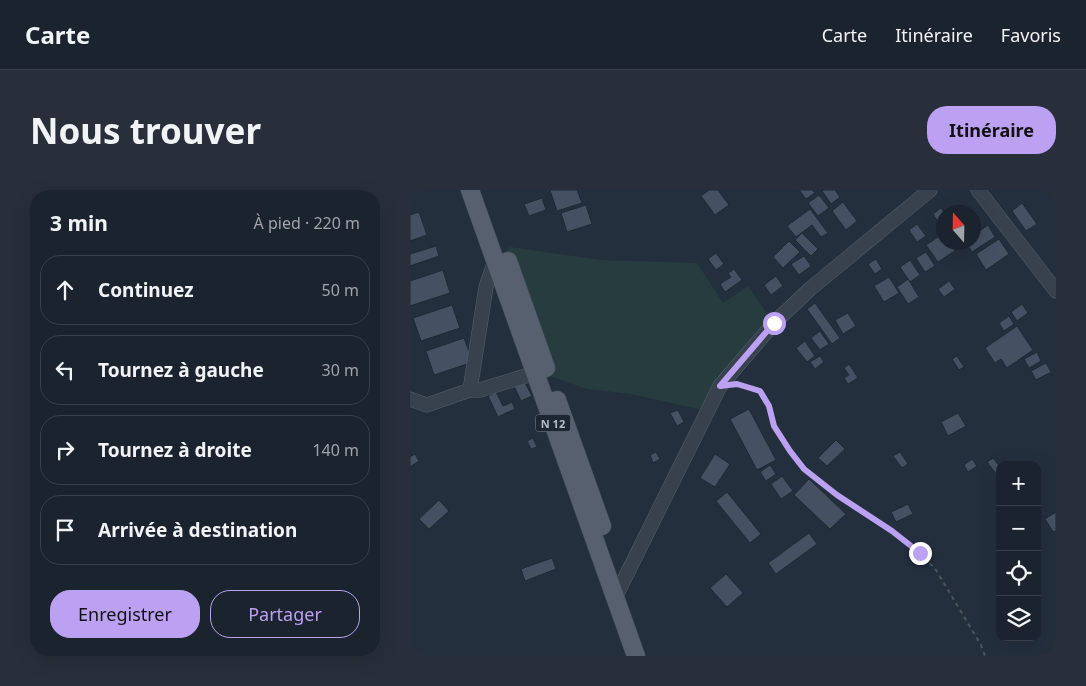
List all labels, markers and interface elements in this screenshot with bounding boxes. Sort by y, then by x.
text: Carte [25,18,90,51]
text: Carte [822,23,867,47]
text: Itinéraire [895,23,973,47]
text: Favoris [1001,23,1061,47]
button: Itinéraire [927,106,1056,154]
text: Nous trouver [30,107,261,154]
north arrow [936,205,981,250]
text: 3 min [50,209,108,237]
text: À pied · 220 m [254,212,360,234]
icon: ahead [51,276,79,304]
text: Continuez [98,277,194,303]
text: 50 m [322,279,359,301]
route start [763,312,786,335]
icon: left [51,356,79,384]
text: Tournez à gauche [98,357,264,383]
text: 30 m [322,359,359,381]
road number: N 12 [536,414,570,432]
icon: right [51,436,79,464]
text: Tournez à droite [98,437,252,463]
text: 140 m [312,439,359,461]
map controls [996,461,1041,641]
button: + [996,461,1041,506]
button: − [996,506,1041,551]
icon: arrive [51,516,79,544]
text: Arrivée à destination [98,517,297,543]
route end [909,542,932,565]
button: locate [996,551,1041,596]
button: Enregistrer [50,590,200,638]
button: Partager [210,590,360,638]
button: layers [996,596,1041,641]

